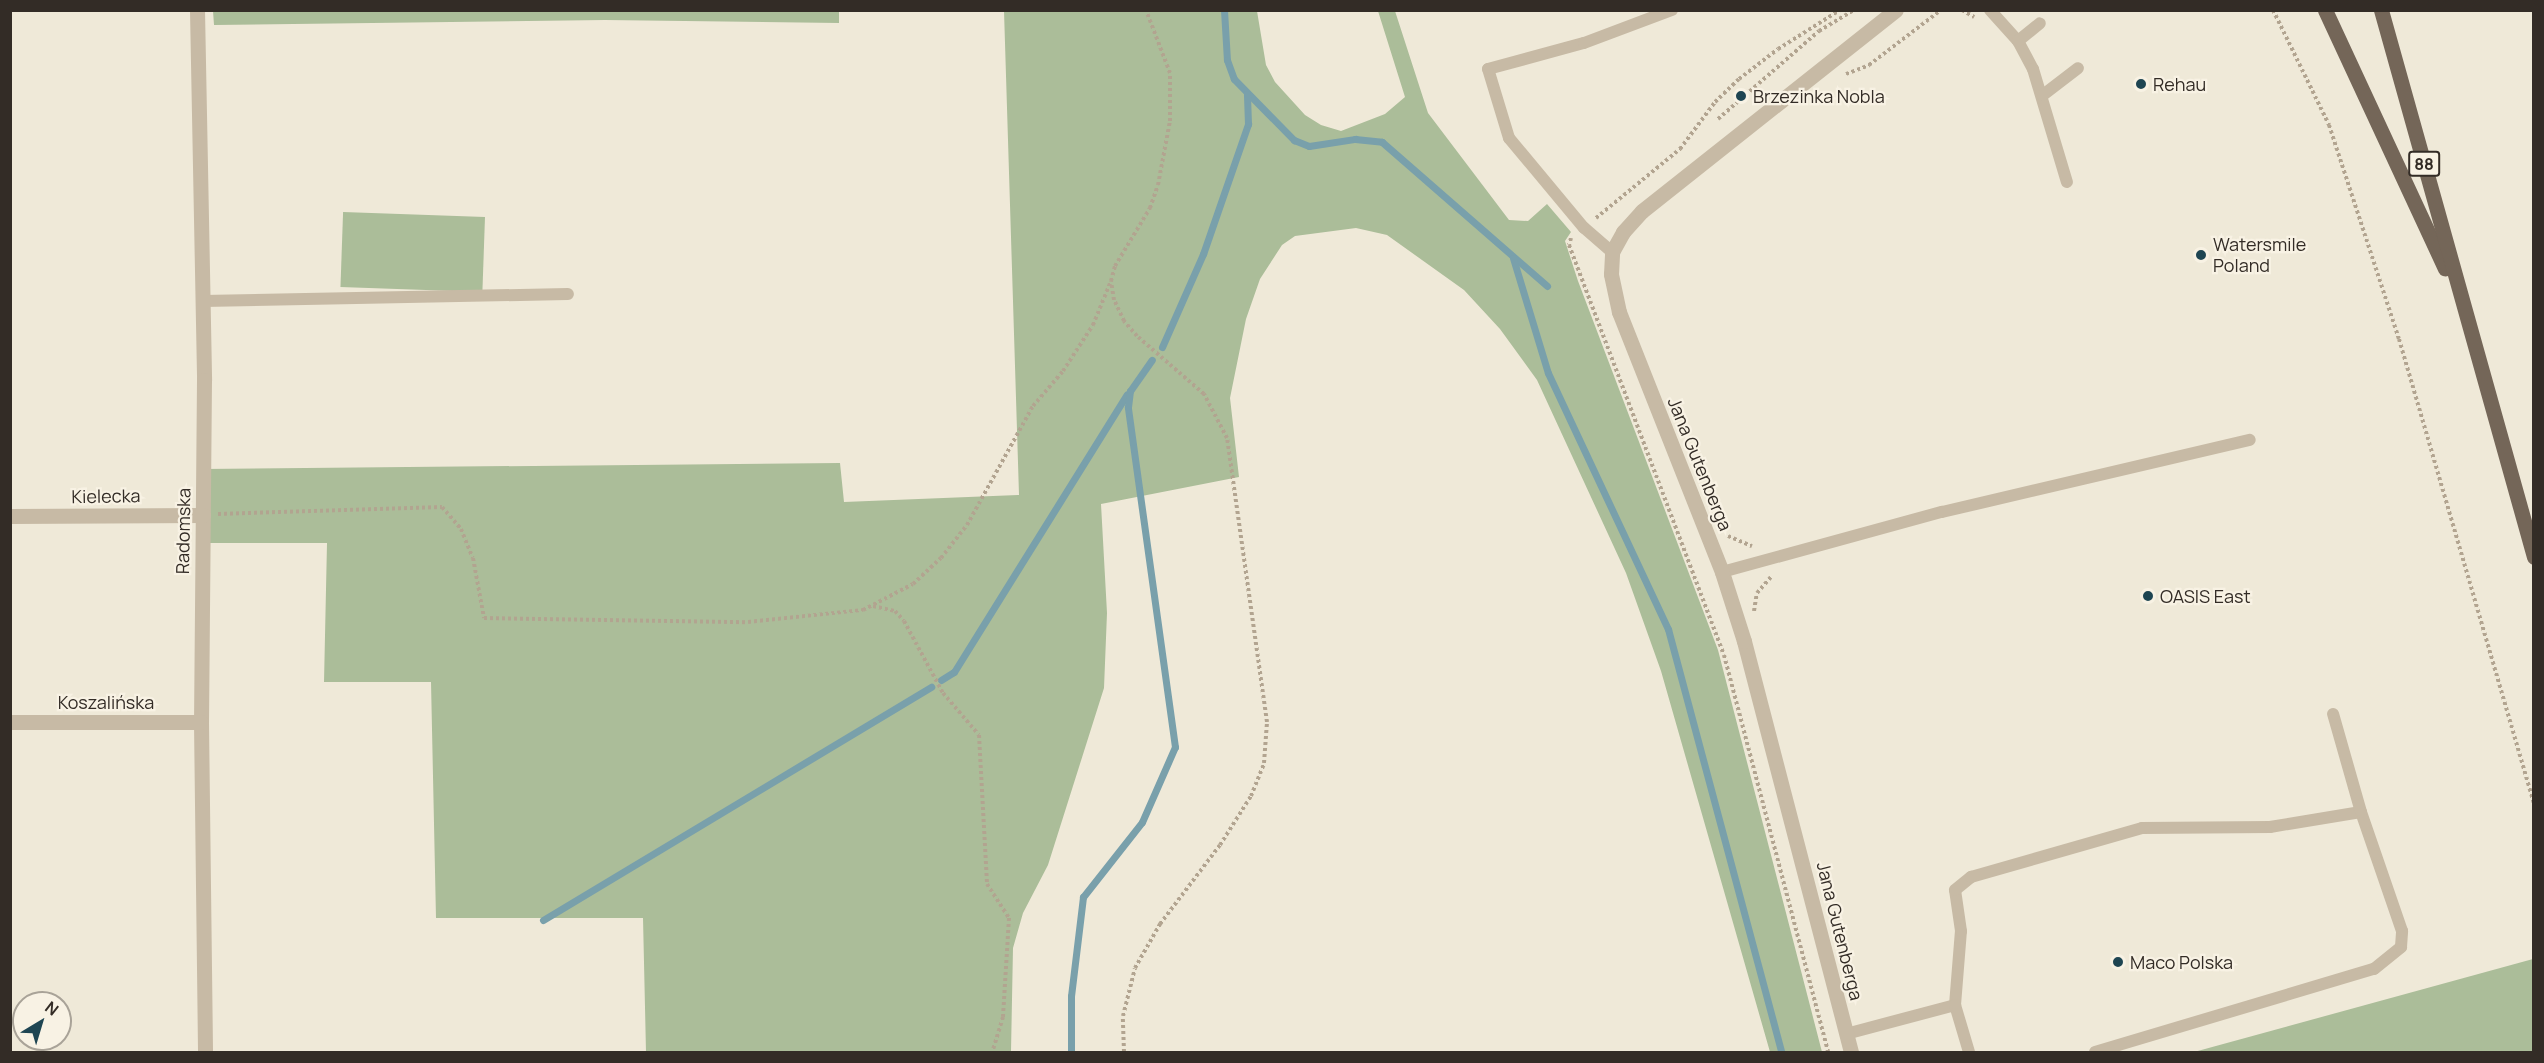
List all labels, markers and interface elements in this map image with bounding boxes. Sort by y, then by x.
place label: Rehau [2153,73,2206,95]
marker: Rehau [2134,77,2148,91]
place label: Brzezinka Nobla [1753,85,1885,107]
marker: Brzezinka Nobla [1734,89,1748,103]
road number: 88 [2408,151,2440,177]
place label: Watersmile Poland [2213,234,2306,276]
marker: Watersmile Poland [2194,248,2208,262]
street label: Jana Gutenberga [1663,394,1737,534]
street label: Kielecka [71,485,141,507]
street label: Radomska [171,488,195,574]
place label: OASIS East [2160,585,2251,607]
marker: OASIS East [2141,589,2155,603]
street label: Koszalińska [58,691,154,713]
street label: Jana Gutenberga [1812,860,1868,1002]
place label: Maco Polska [2130,951,2233,973]
marker: Maco Polska [2111,955,2125,969]
north arrow [12,991,72,1051]
text: N [41,996,63,1021]

